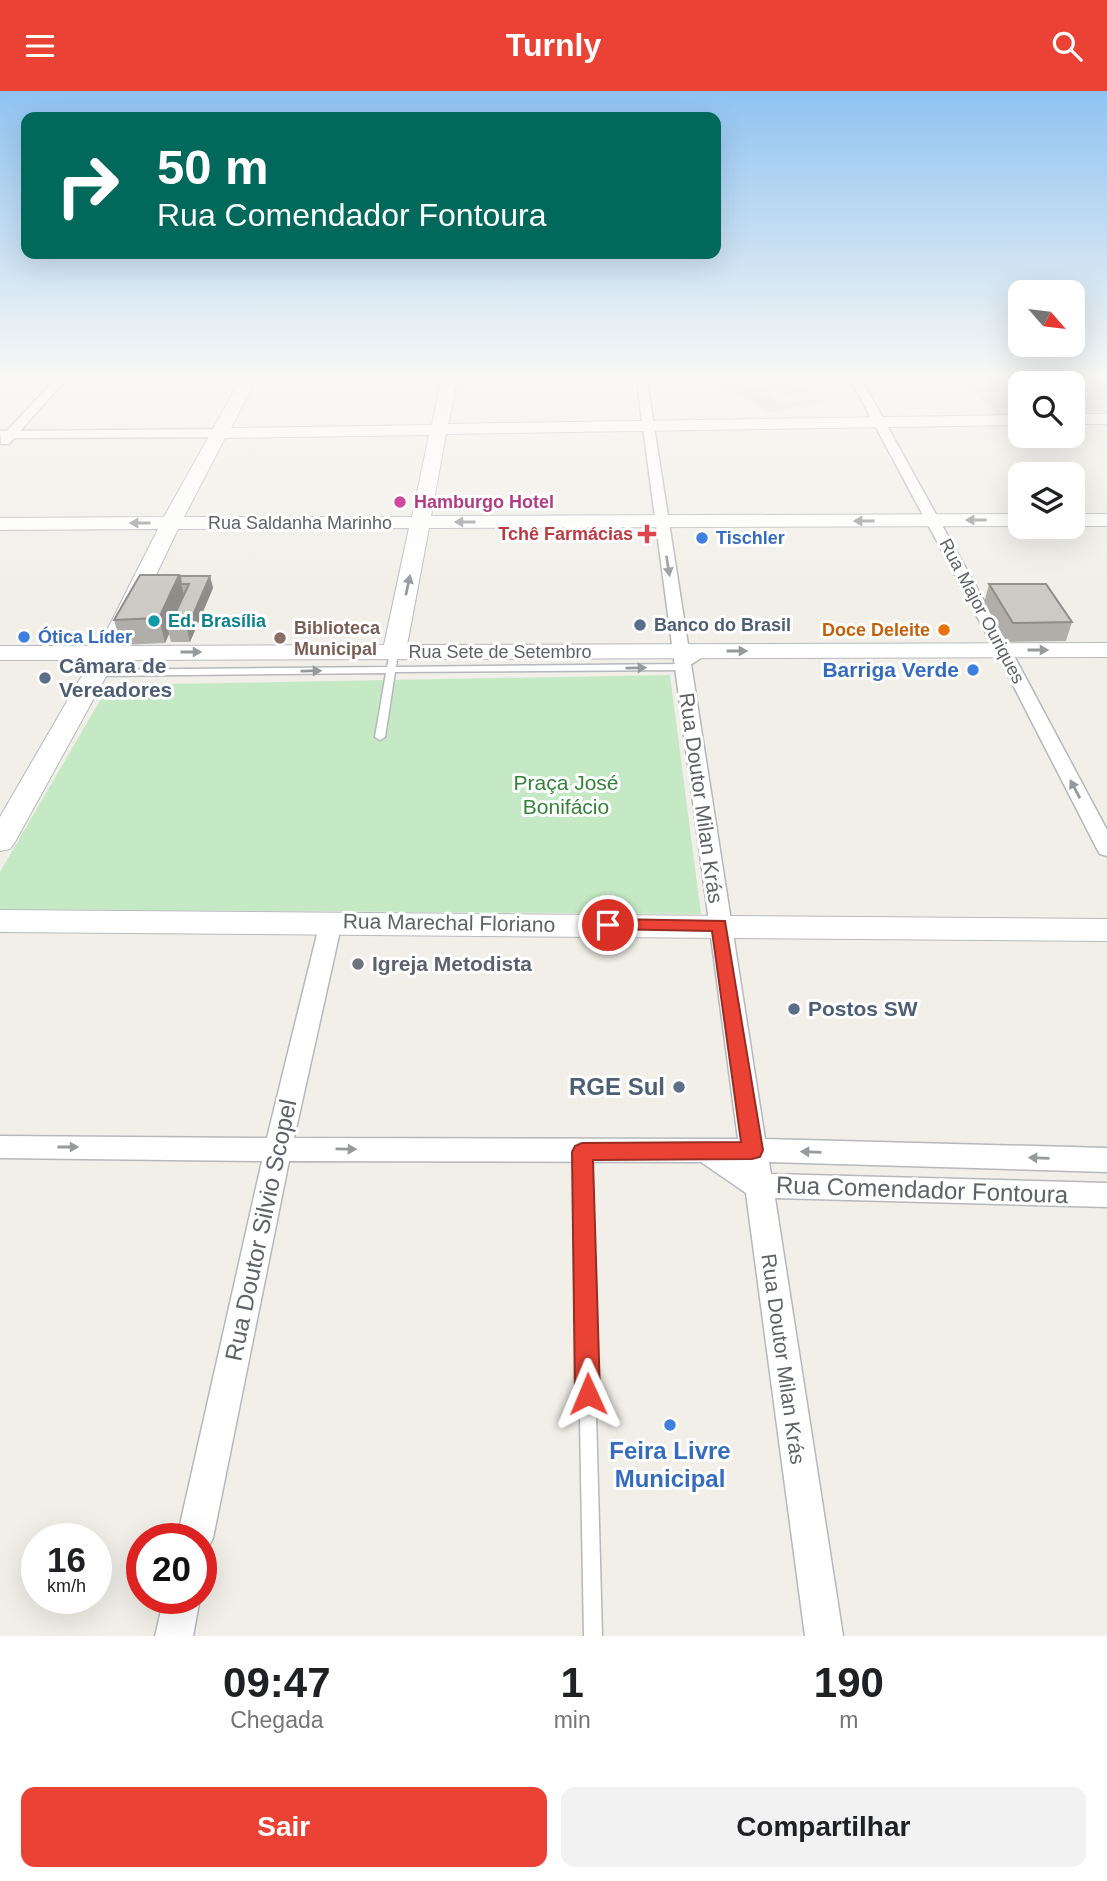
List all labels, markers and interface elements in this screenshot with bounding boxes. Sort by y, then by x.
icon: menu [21,27,59,65]
text: Turnly [506,27,601,63]
icon: search [1048,27,1086,65]
icon: right [42,140,133,231]
text: 50 m [157,140,269,194]
text: Rua Comendador Fontoura [157,197,547,233]
north arrow [1008,280,1085,357]
map controls [1008,280,1085,539]
button: search [1008,371,1085,448]
button: layers [1008,462,1085,539]
place label: Hamburgo Hotel [414,492,554,512]
marker: Hamburgo Hotel [392,494,408,510]
street label: Rua Saldanha Marinho [208,513,392,533]
one-way arrow [965,514,987,526]
one-way arrow [853,515,875,527]
one-way arrow [454,516,476,528]
one-way arrow [128,517,150,529]
place label: Tchê Farmácias [498,524,633,544]
marker: Tchê Farmácias [639,526,655,542]
place label: Tischler [716,528,785,548]
marker: Tischler [694,530,710,546]
street label: Rua Major Ouriques [935,535,1029,687]
one-way arrow [663,555,674,577]
one-way arrow [403,574,414,596]
place label: Ed. Brasília [168,611,267,631]
marker: Ed. Brasília [146,613,162,629]
place label: Banco do Brasil [654,615,791,635]
marker: Banco do Brasil [632,617,648,633]
place label: Biblioteca Municipal [294,618,381,659]
place label: Doce Deleite [822,620,930,640]
marker: Doce Deleite [936,622,952,638]
place label: Ótica Líder [38,626,132,647]
marker: Ótica Líder [16,629,32,645]
marker: Biblioteca Municipal [272,630,288,646]
street label: Rua Sete de Setembro [408,642,592,662]
one-way arrow [1027,644,1049,656]
one-way arrow [726,645,748,657]
one-way arrow [180,646,202,658]
place label: Câmara de Vereadores [59,654,172,701]
place label: Barriga Verde [822,658,959,681]
one-way arrow [625,662,647,674]
marker: Barriga Verde [965,662,981,678]
one-way arrow [300,665,322,677]
marker: Câmara de Vereadores [37,670,53,686]
street label: Rua Doutor Milan Krás [675,691,728,905]
park label: Praça José Bonifácio [513,771,619,818]
one-way arrow [1070,778,1082,798]
pin [578,895,638,955]
icon: arrive [589,906,627,944]
street label: Rua Marechal Floriano [343,909,555,936]
place label: Igreja Metodista [372,952,532,975]
marker: Igreja Metodista [350,956,366,972]
place label: Postos SW [808,997,918,1020]
marker: Postos SW [786,1001,802,1017]
place label: RGE Sul [569,1073,665,1100]
marker: RGE Sul [671,1079,687,1095]
street label: Rua Doutor Silvio Scopel [220,1097,301,1363]
one-way arrow [57,1141,79,1153]
one-way arrow [336,1143,358,1155]
one-way arrow [800,1146,822,1158]
one-way arrow [1028,1152,1050,1164]
street label: Rua Comendador Fontoura [776,1171,1069,1208]
street label: Rua Doutor Milan Krás [757,1252,810,1466]
position arrow [551,1357,625,1431]
marker: Feira Livre Municipal [662,1417,678,1433]
place label: Feira Livre Municipal [609,1437,731,1492]
speed limit sign: 20 [126,1523,217,1614]
text: 16 [47,1540,86,1579]
text: km/h [47,1576,86,1596]
text: 09:47 [223,1659,331,1706]
text: 1 [560,1659,584,1706]
text: 190 [814,1659,884,1706]
text: Chegada [230,1707,324,1733]
text: min [554,1707,591,1733]
text: m [839,1707,858,1733]
button: Sair [21,1787,547,1867]
button: Compartilhar [561,1787,1086,1867]

